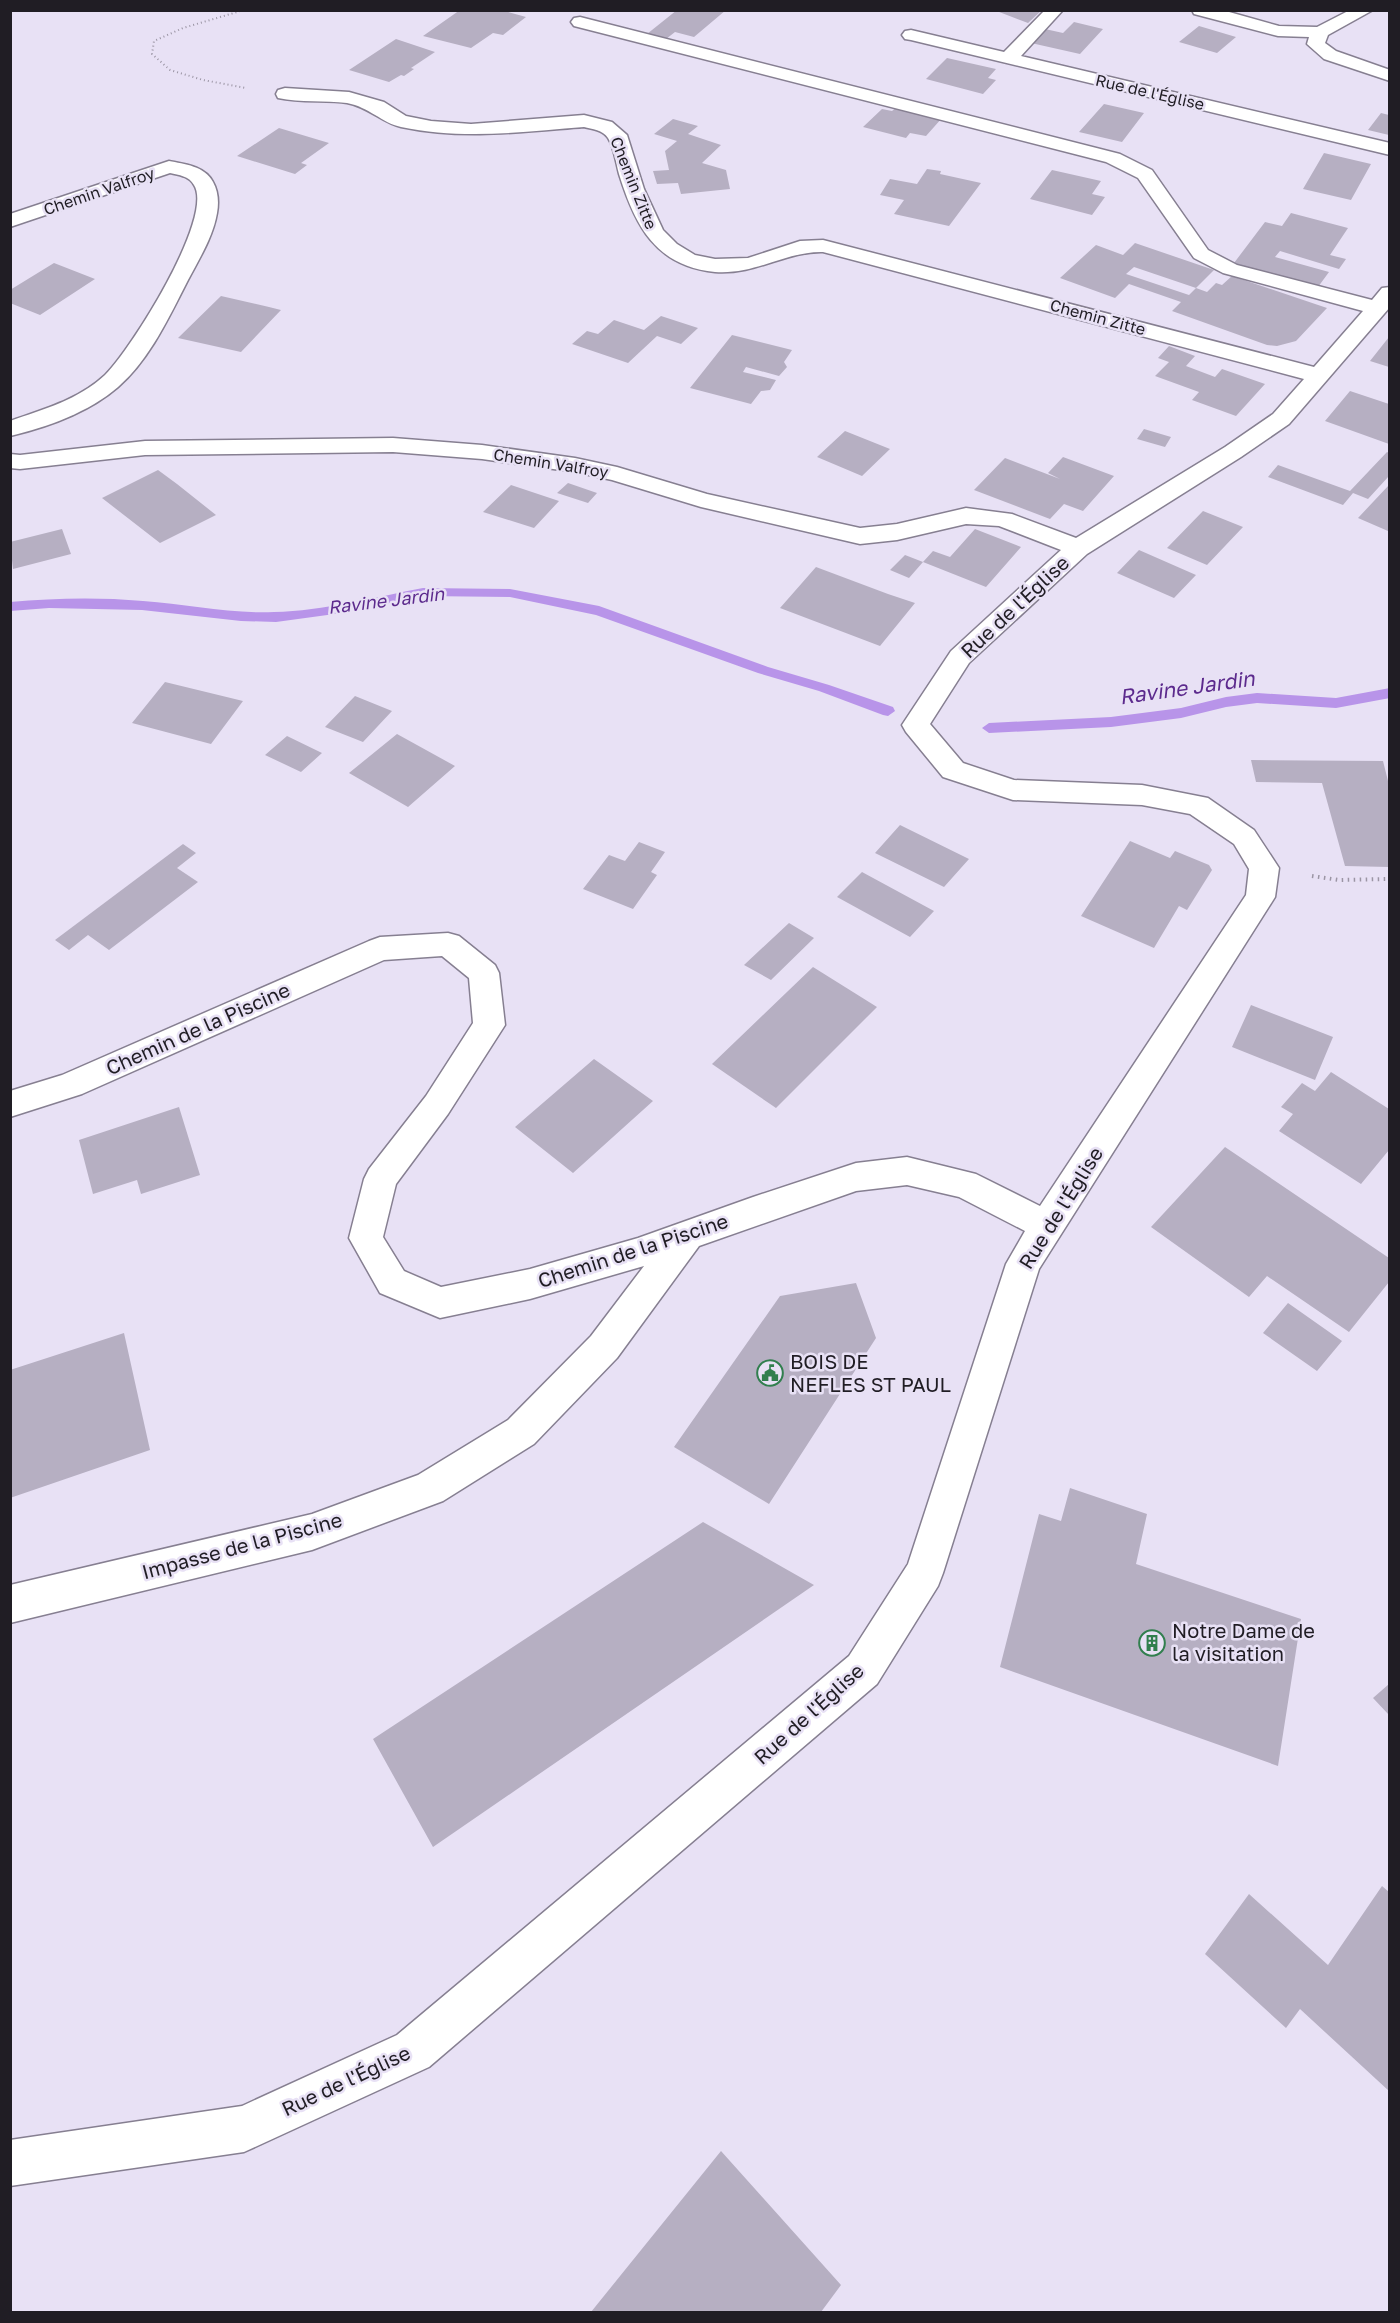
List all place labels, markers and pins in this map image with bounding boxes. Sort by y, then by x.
place label: BOIS DE NEFLES ST PAUL [790,1349,951,1396]
public building icon: BOIS DE NEFLES ST PAUL [755,1358,785,1388]
place label: Notre Dame de la visitation [1172,1618,1315,1665]
building icon: Notre Dame de la visitation [1137,1628,1167,1658]

